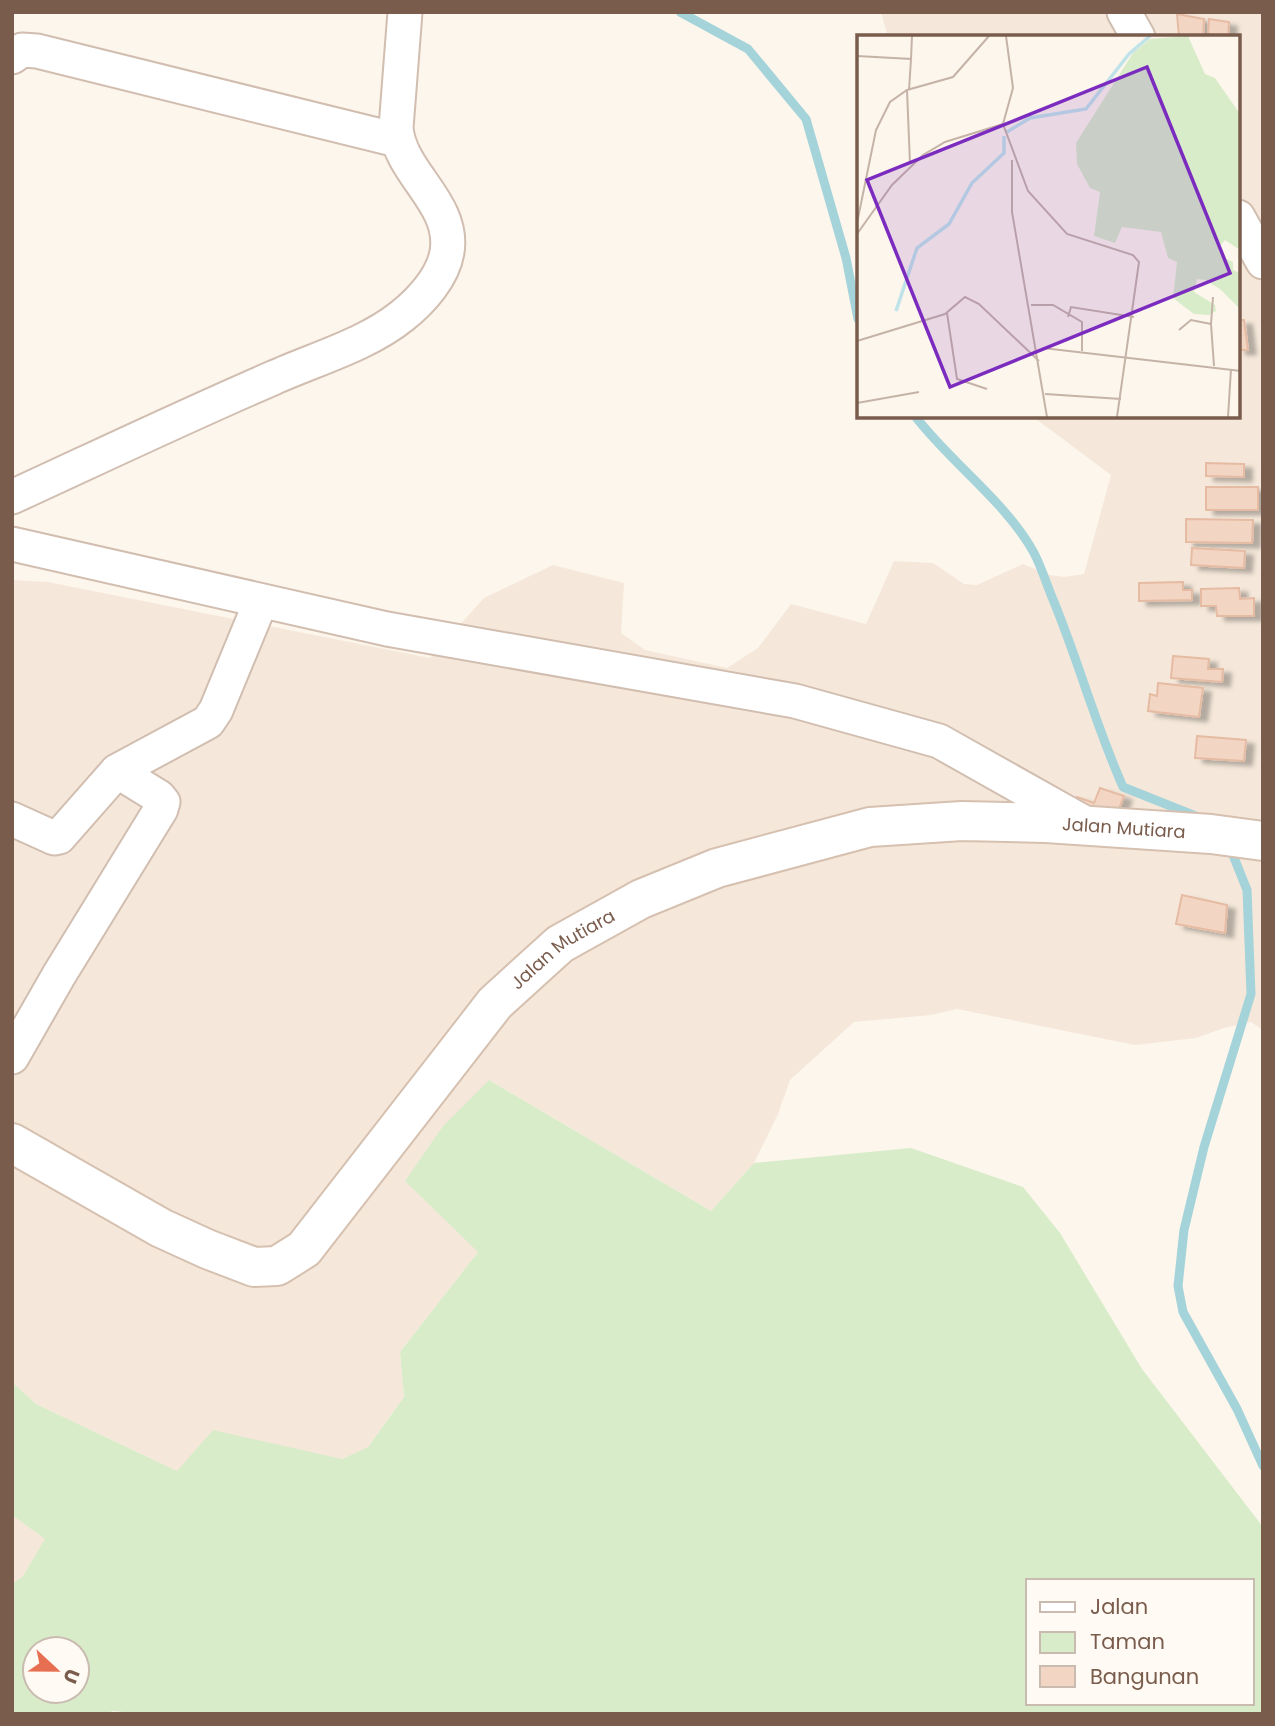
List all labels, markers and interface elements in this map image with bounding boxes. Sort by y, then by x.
inset map [857,35,1240,418]
street label: Jalan Mutiara [1061,811,1186,844]
street label: Jalan Mutiara [505,903,619,995]
legend [1026,1579,1254,1705]
text: Jalan [1090,1592,1148,1621]
text: Taman [1090,1627,1165,1656]
north arrow [21,1635,91,1705]
text: Bangunan [1090,1662,1199,1691]
text: U [56,1665,86,1687]

